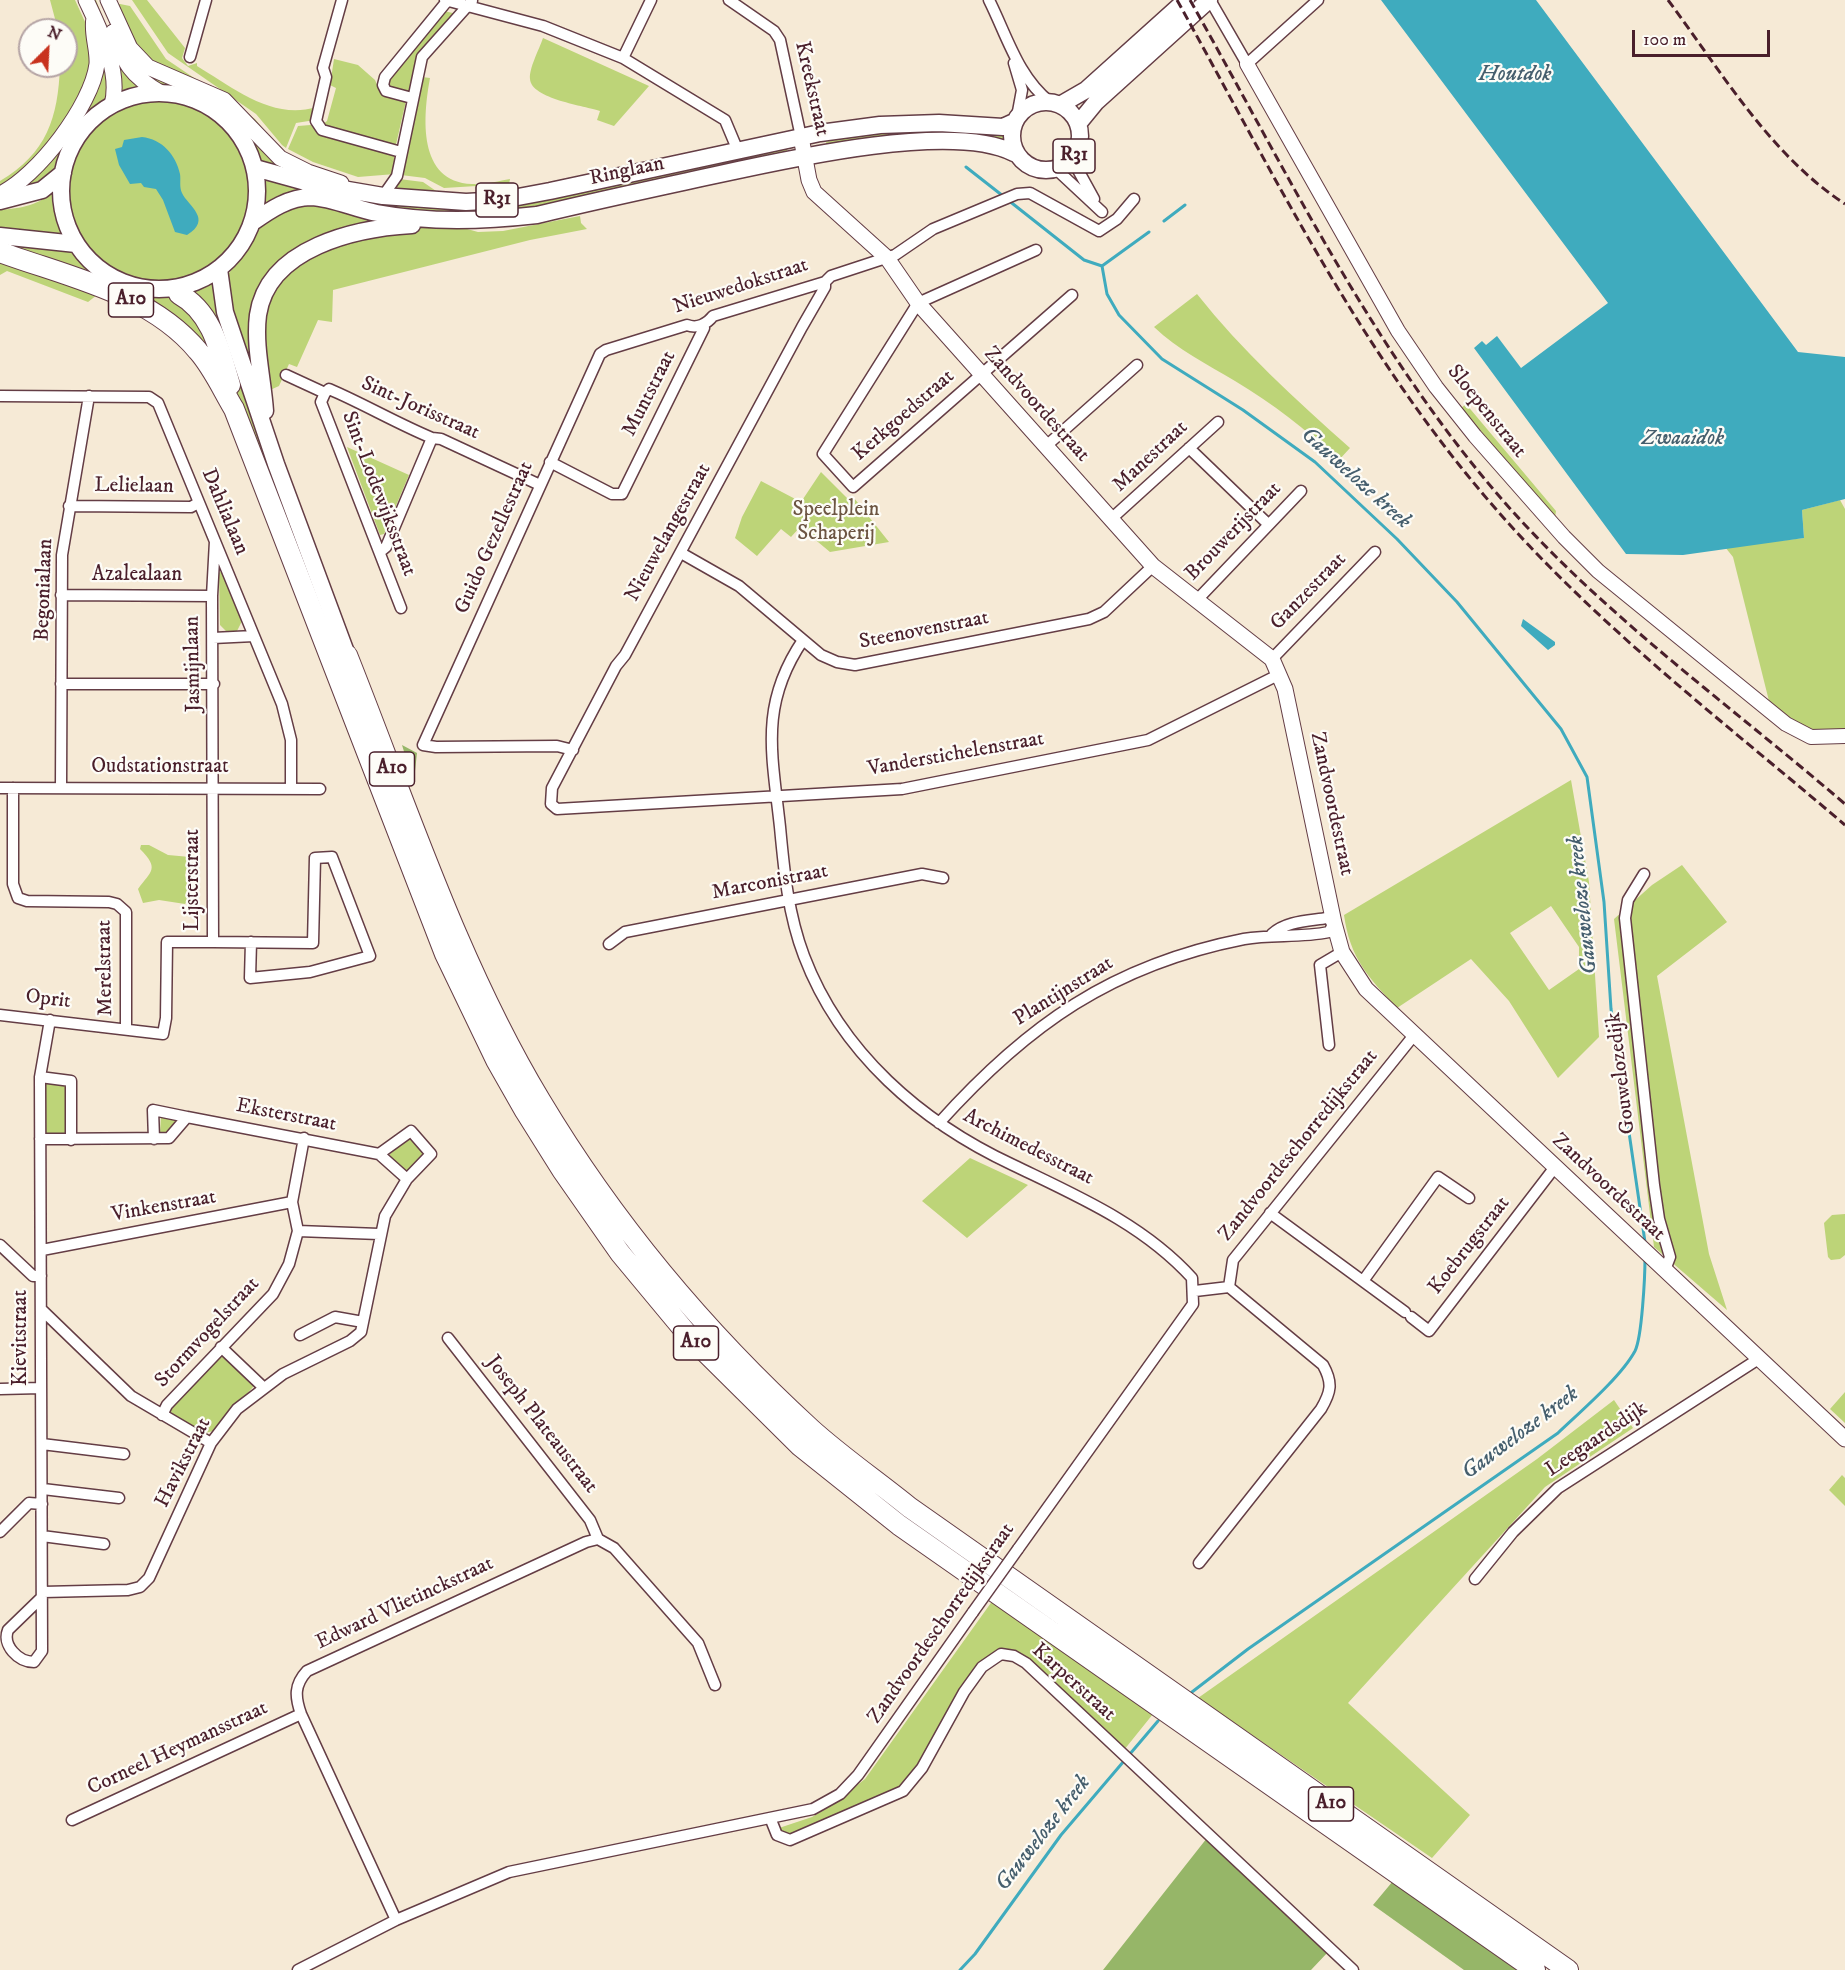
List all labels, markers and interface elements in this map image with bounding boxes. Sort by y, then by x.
north arrow [18,18,78,78]
scale bar [1635,18,1773,56]
text: N [44,22,65,45]
text: 100 m [1643,29,1686,51]
street label: Kreekstraat [788,39,834,139]
water label: Houtdok [1478,62,1552,88]
road number: R31 [1053,139,1095,173]
street label: Ringlaan [587,152,667,192]
road number: R31 [476,183,518,217]
street label: Nieuwedokstraat [670,253,812,321]
road number: A10 [108,283,154,317]
street label: Zandvoordestraat [978,342,1094,468]
street label: Muntstraat [618,347,682,441]
street label: Sloepenstraat [1441,360,1531,464]
street label: Kerkgoedstraat [848,365,960,467]
street label: Sint-Jorisstraat [357,372,483,446]
street label: Sint-Lodewijksstraat [335,408,421,580]
street label: Manestraat [1108,416,1194,498]
water label: Gauweloze kreek [1294,423,1416,535]
water label: Zwaaidok [1642,426,1724,452]
street label: Guido Gezellestraat [450,458,540,618]
street label: Nieuwelangestraat [621,459,717,607]
street label: Dahlialaan [195,465,253,559]
street label: Lelielaan [94,474,174,500]
street label: Brouwerijstraat [1181,477,1287,587]
park label: Speelplein Schaperij [792,498,880,548]
street label: Begonialaan [31,538,59,642]
street label: Ganzestraat [1266,548,1352,636]
street label: Azalealaan [92,563,182,589]
street label: Steenovenstraat [857,606,991,656]
street label: Jasmijnlaan [181,616,207,712]
street label: Vanderstichelenstraat [866,727,1046,783]
street label: Zandvoordestraat [1303,730,1359,878]
road number: A10 [370,752,414,786]
street label: Oudstationstraat [91,755,229,781]
street label: Lijsterstraat [181,829,207,931]
water label: Gauweloze kreek [1564,834,1604,976]
street label: Marconistraat [710,859,830,907]
street label: Merelstraat [93,920,119,1016]
street label: Plantijnstraat [1010,952,1118,1032]
street label: Oprit [24,985,72,1015]
street label: Gouwelozedijk [1602,1011,1642,1135]
street label: Zandvoordeschorredijkstraat [1214,1045,1384,1247]
street label: Eksterstraat [234,1094,338,1138]
street label: Archimedesstraat [958,1104,1098,1192]
street label: Zandvoordestraat [1546,1129,1670,1247]
street label: Vinkenstraat [110,1185,218,1229]
street label: Koebrugstraat [1424,1192,1516,1300]
street label: Stormvogelstraat [150,1272,266,1394]
street label: Kievitstraat [9,1290,35,1386]
road number: A10 [674,1326,718,1360]
street label: Joseph Plateaustraat [479,1351,603,1499]
water label: Gauweloze kreek [1457,1382,1585,1486]
street label: Leegaardsdijk [1541,1397,1653,1483]
street label: Havikstraat [151,1414,217,1512]
street label: Zandvoordeschorredijkstraat [863,1519,1021,1729]
street label: Edward Vlietinckstraat [312,1552,498,1656]
street label: Karperstraat [1026,1639,1120,1727]
street label: Corneel Heymansstraat [84,1696,272,1802]
water label: Gauweloze kreek [991,1771,1097,1897]
road number: A10 [1308,1787,1354,1821]

